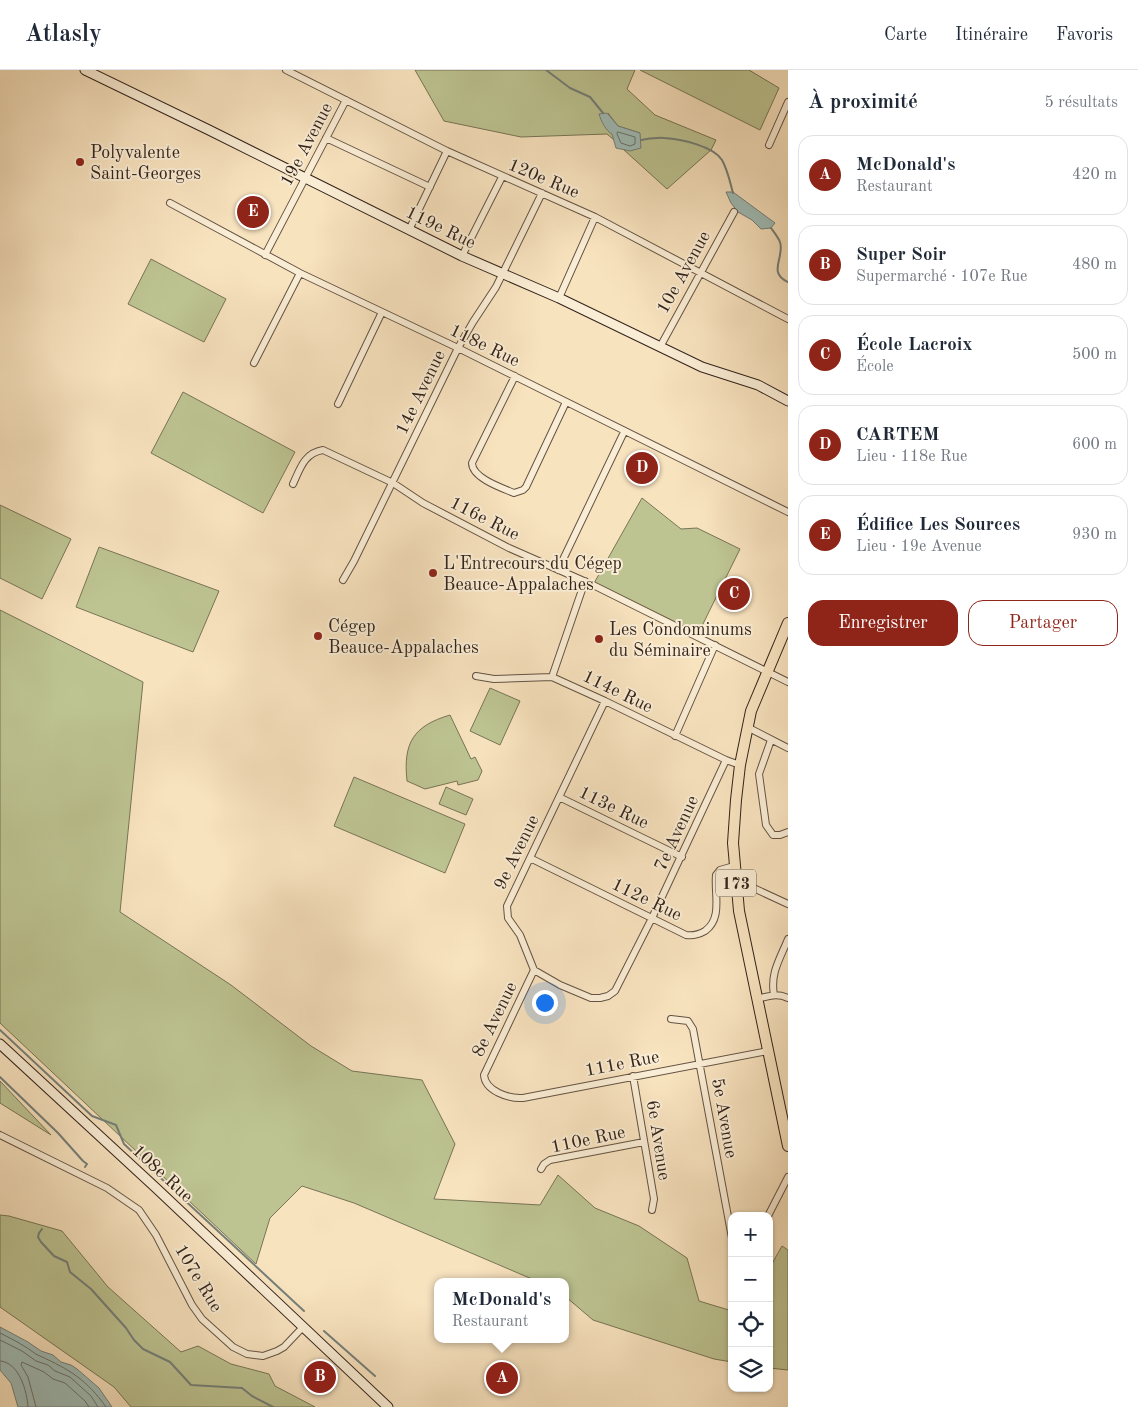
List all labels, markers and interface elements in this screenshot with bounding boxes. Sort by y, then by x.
text: Atlasly [25,23,102,47]
text: Carte [884,26,927,44]
text: Itinéraire [955,26,1028,44]
text: Favoris [1056,26,1113,44]
text: À proximité [808,92,918,113]
text: 5 résultats [1044,95,1118,111]
street label: 19e Avenue [277,100,336,189]
place label: Polyvalente Saint-Georges [90,144,201,183]
marker: Polyvalente Saint-Georges [74,156,86,168]
street label: 120e Rue [505,156,582,202]
text: McDonald's [856,156,955,175]
text: A [819,167,831,183]
text: 420 m [1072,167,1117,183]
text: Restaurant [856,179,933,195]
pin: E [237,193,269,231]
street label: 119e Rue [403,203,478,253]
street label: 10e Avenue [654,228,714,317]
text: Super Soir [856,246,946,265]
text: B [819,257,831,273]
text: 480 m [1072,257,1117,273]
text: Supermarché · 107e Rue [856,269,1027,285]
street label: 118e Rue [447,321,522,371]
text: École Lacroix [856,336,972,355]
street label: 14e Avenue [393,347,449,437]
text: C [820,347,830,363]
text: 500 m [1072,347,1117,363]
text: École [856,359,894,375]
text: CARTEM [856,426,939,445]
text: D [819,437,831,453]
text: 600 m [1072,437,1117,453]
pin: D [626,449,658,487]
text: Lieu · 118e Rue [856,449,967,465]
street label: 116e Rue [447,494,522,544]
text: Édifice Les Sources [856,516,1020,535]
text: E [819,527,831,543]
text: 930 m [1072,527,1117,543]
text: Lieu · 19e Avenue [856,539,982,555]
place label: L'Entrecours du Cégep Beauce-Appalaches [443,555,622,594]
marker: L'Entrecours du Cégep Beauce-Appalaches [427,567,439,579]
pin: C [718,575,750,613]
button: Enregistrer [808,600,958,646]
button: Partager [968,600,1118,646]
place label: Cégep Beauce-Appalaches [328,618,479,657]
place label: Les Condominums du Séminaire [609,621,752,660]
marker: Cégep Beauce-Appalaches [312,630,324,642]
marker: Les Condominums du Séminaire [593,633,605,645]
street label: 114e Rue [580,667,655,717]
street label: 113e Rue [576,783,651,833]
street label: 7e Avenue [652,793,702,874]
street label: 9e Avenue [491,812,543,893]
road number: 173 [716,870,756,896]
street label: 112e Rue [609,875,684,925]
street label: 8e Avenue [469,979,521,1060]
your location [532,990,558,1016]
street label: 111e Rue [583,1048,661,1080]
street label: 5e Avenue [708,1077,740,1160]
street label: 6e Avenue [643,1099,673,1182]
street label: 110e Rue [549,1123,627,1157]
street label: 108e Rue [129,1141,196,1206]
map controls [728,1212,773,1392]
button: + [728,1212,773,1257]
street label: 107e Rue [171,1242,225,1315]
button: − [728,1257,773,1302]
popup [434,1278,569,1343]
text: McDonald's [452,1291,551,1310]
button: locate [728,1302,773,1347]
text: Restaurant [452,1314,528,1330]
button: layers [728,1347,773,1392]
pin: B [304,1358,336,1396]
pin: A [486,1359,518,1397]

